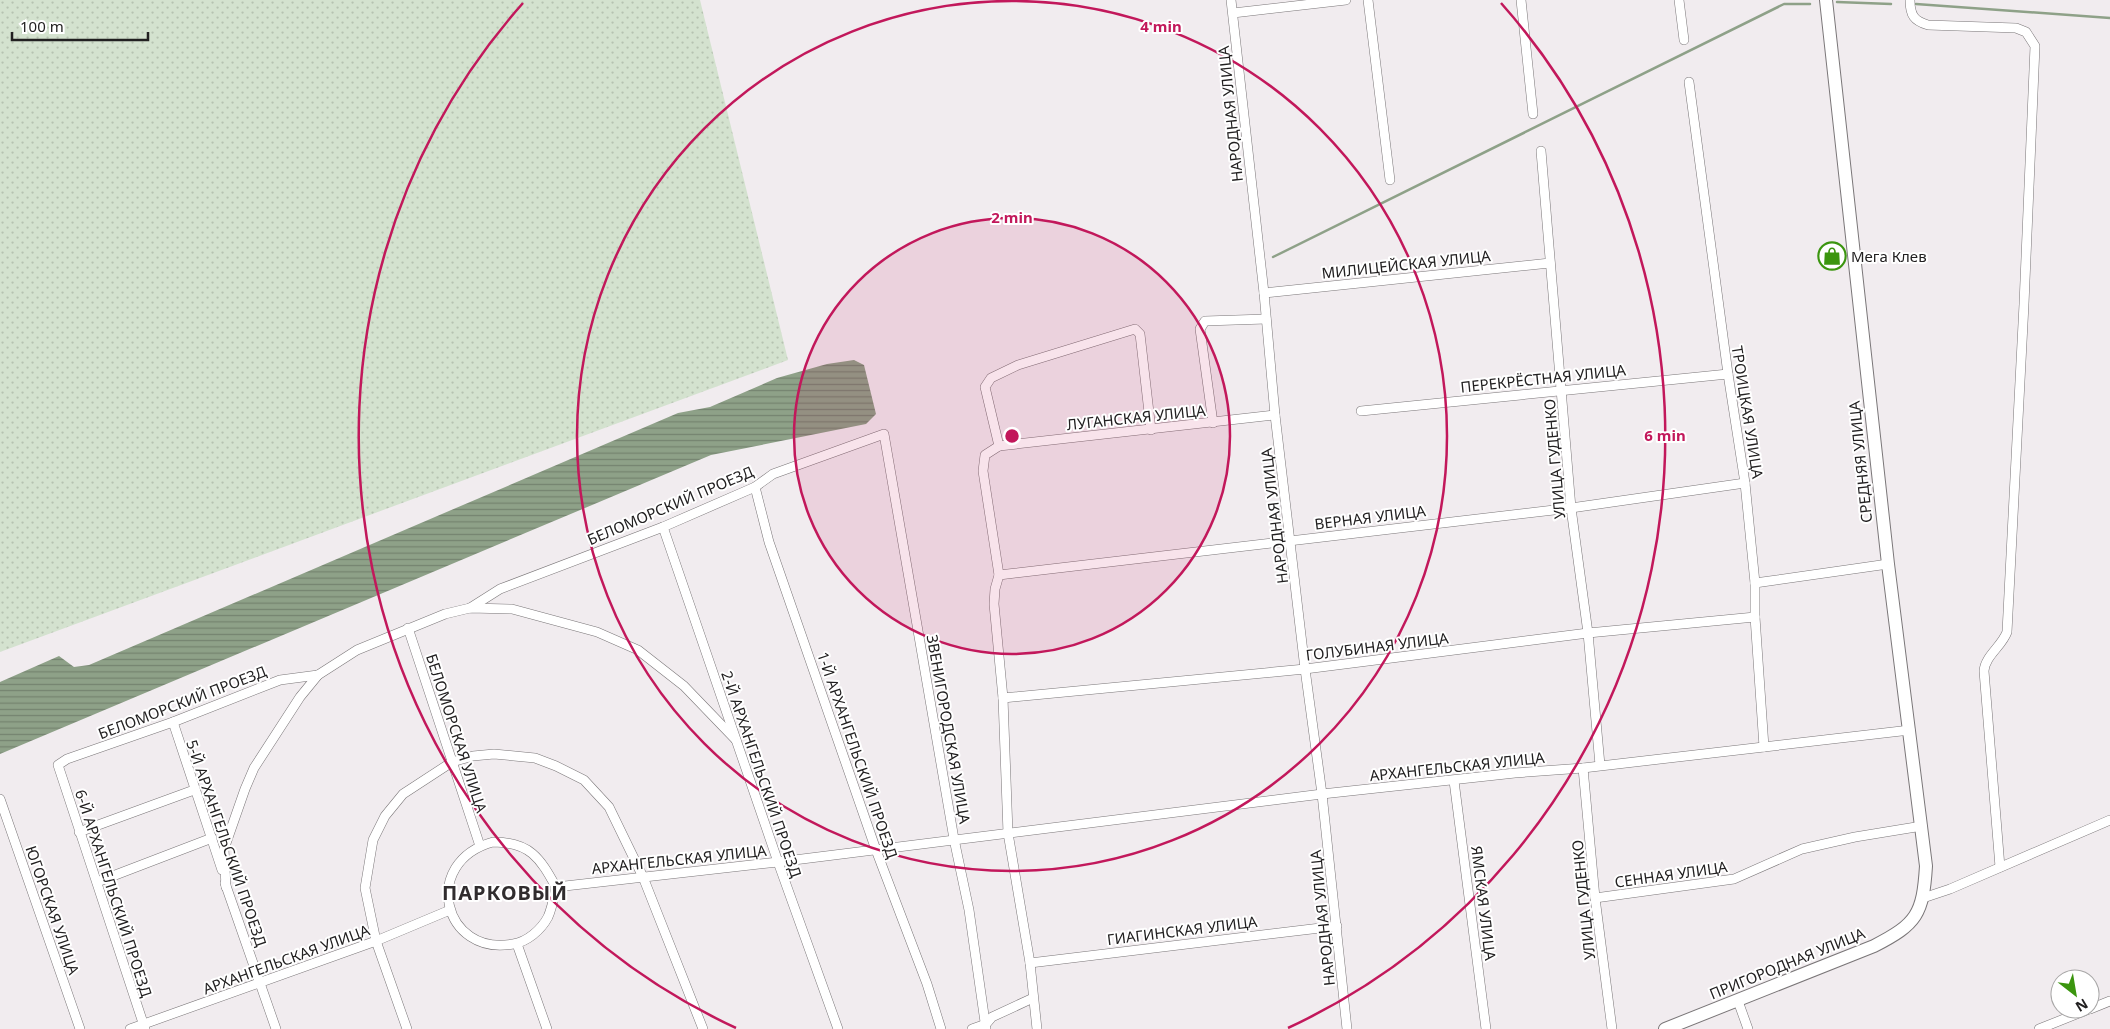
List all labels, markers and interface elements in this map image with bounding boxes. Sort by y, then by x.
scale bar [12,10,149,42]
text: 100 m [20,16,64,36]
text: 4 min [1140,16,1182,36]
street label: НАРОДНАЯ УЛИЦА [1213,45,1247,183]
text: 2 min [991,207,1033,227]
shop icon: Мега Клев [1817,241,1847,271]
street label: МИЛИЦЕЙСКАЯ УЛИЦА [1320,245,1492,283]
place label: Мега Клев [1851,246,1927,266]
street label: ТРОИЦКАЯ УЛИЦА [1728,344,1768,480]
street label: ПЕРЕКРЁСТНАЯ УЛИЦА [1459,359,1627,397]
street label: УЛИЦА ГУДЕНКО [1539,398,1569,520]
street label: ЛУГАНСКАЯ УЛИЦА [1066,400,1207,434]
street label: СРЕДНЯЯ УЛИЦА [1844,400,1876,524]
text: 6 min [1644,425,1686,445]
centre of rings [1003,427,1021,445]
street label: НАРОДНАЯ УЛИЦА [1256,447,1292,585]
street label: БЕЛОМОРСКИЙ ПРОЕЗД [584,461,756,549]
street label: ВЕРНАЯ УЛИЦА [1313,500,1427,534]
street label: ГОЛУБИНАЯ УЛИЦА [1305,627,1450,665]
street label: ЗВЕНИГОРОДСКАЯ УЛИЦА [923,633,976,826]
street label: 1-Й АРХАНГЕЛЬСКИЙ ПРОЕЗД [813,649,903,861]
street label: БЕЛОМОРСКАЯ УЛИЦА [422,651,492,815]
street label: БЕЛОМОРСКИЙ ПРОЕЗД [95,661,269,743]
street label: 2-Й АРХАНГЕЛЬСКИЙ ПРОЕЗД [717,668,807,880]
street label: 5-Й АРХАНГЕЛЬСКИЙ ПРОЕЗД [182,737,272,949]
street label: АРХАНГЕЛЬСКАЯ УЛИЦА [1369,747,1546,785]
street label: 6-Й АРХАНГЕЛЬСКИЙ ПРОЕЗД [71,787,157,999]
street label: УЛИЦА ГУДЕНКО [1567,839,1599,961]
street label: АРХАНГЕЛЬСКАЯ УЛИЦА [591,840,768,878]
street label: ЮГОРСКАЯ УЛИЦА [22,843,85,978]
street label: ЯМСКАЯ УЛИЦА [1467,844,1501,962]
street label: НАРОДНАЯ УЛИЦА [1305,849,1339,987]
street label: СЕННАЯ УЛИЦА [1613,856,1729,892]
district label: ПАРКОВЫЙ [442,879,568,906]
street label: ГИАГИНСКАЯ УЛИЦА [1106,911,1259,949]
street label: АРХАНГЕЛЬСКАЯ УЛИЦА [200,919,372,998]
street label: ПРИГОРОДНАЯ УЛИЦА [1706,922,1868,1003]
north arrow [2050,969,2100,1019]
text: N [2072,994,2092,1017]

